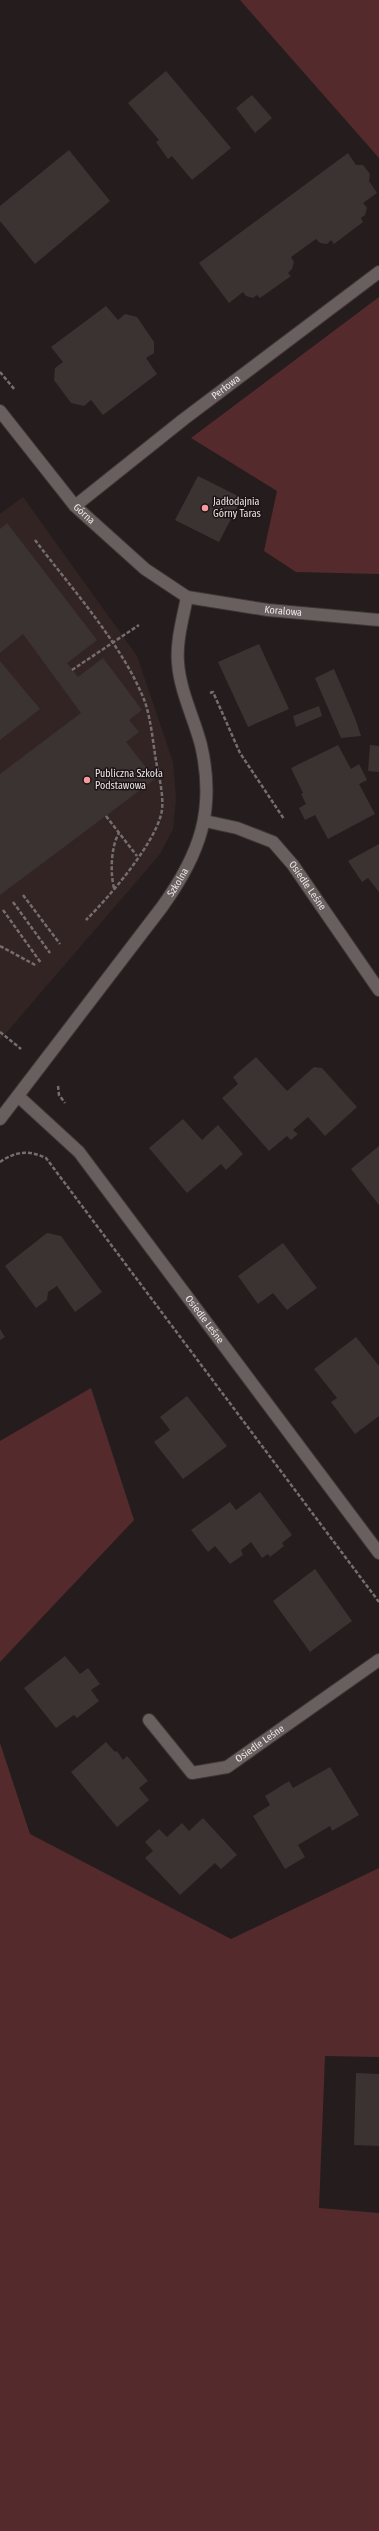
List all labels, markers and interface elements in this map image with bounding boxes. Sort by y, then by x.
street label: Perłowa [209,373,243,402]
place label: Jadłodajnia Górny Taras [213,496,261,520]
street label: Górna [71,501,97,527]
marker: Jadłodajnia Górny Taras [200,503,210,513]
street label: Koralowa [264,604,303,619]
place label: Publiczna Szkoła Podstawowa [95,768,163,792]
marker: Publiczna Szkoła Podstawowa [82,775,92,785]
street label: Osiedle Leśne [286,859,328,913]
street label: Szkolna [165,866,191,899]
street label: Osiedle Leśne [182,1293,226,1346]
street label: Osiedle Leśne [233,1722,287,1765]

